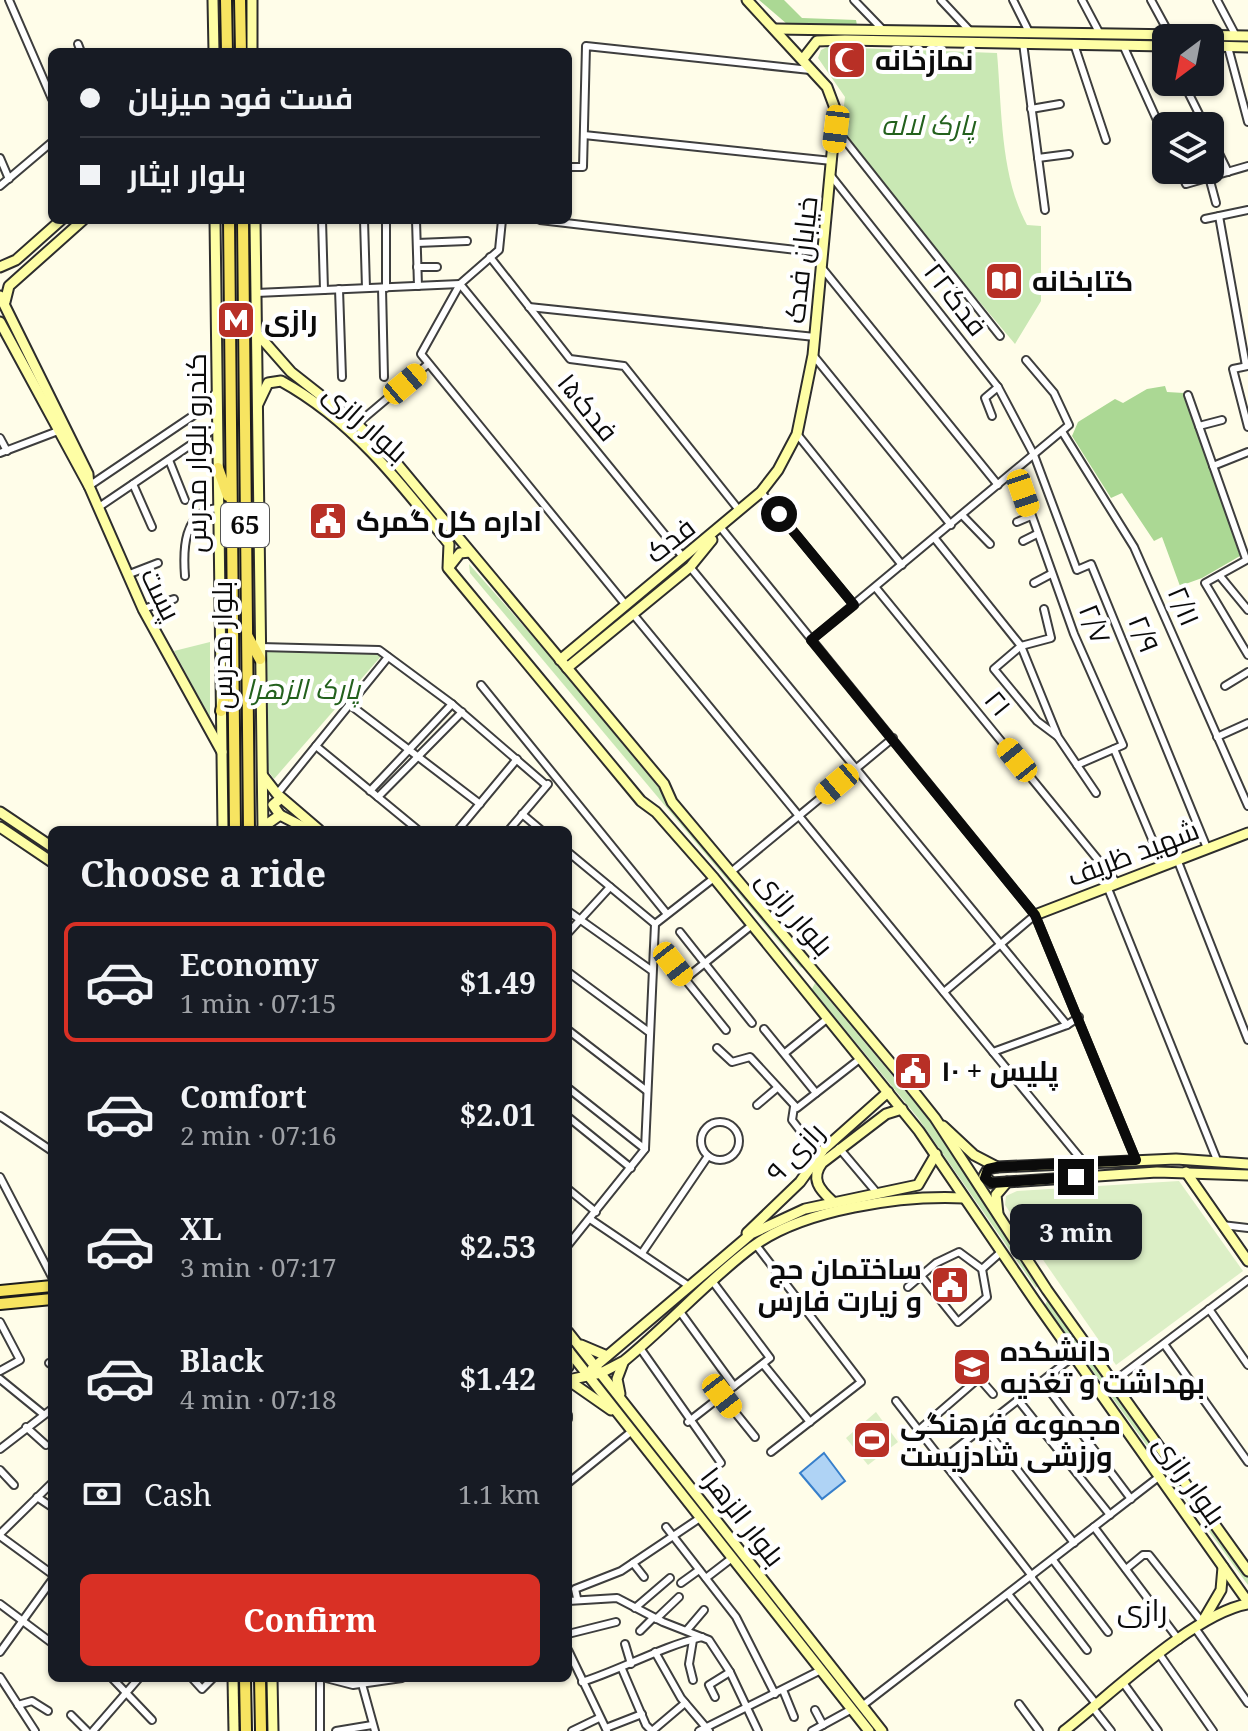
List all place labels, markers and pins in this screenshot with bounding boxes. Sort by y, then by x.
mosque icon: نمازخانه [826,39,868,81]
place label: نمازخانه [875,40,973,78]
library icon: کتابخانه [983,260,1025,302]
place label: کتابخانه [1032,261,1133,299]
metro station icon: رازی [215,299,257,341]
place label: رازی [264,300,317,338]
public building icon: اداره کل گمرک [307,500,349,542]
place label: اداره کل گمرک [356,501,542,539]
public building icon: پلیس + ۱۰ [892,1050,934,1092]
place label: پلیس + ۱۰ [941,1051,1059,1091]
place label: ساختمان حج و زیارت فارس [758,1249,922,1319]
public building icon: ساختمان حج و زیارت فارس [929,1264,971,1306]
place label: دانشکده بهداشت و تغذیه [1000,1331,1205,1401]
school or university icon: دانشکده بهداشت و تغذیه [951,1346,993,1388]
place label: مجموعه فرهنگی ورزشی شادزیست [900,1404,1121,1474]
sports icon: مجموعه فرهنگی ورزشی شادزیست [851,1419,893,1461]

